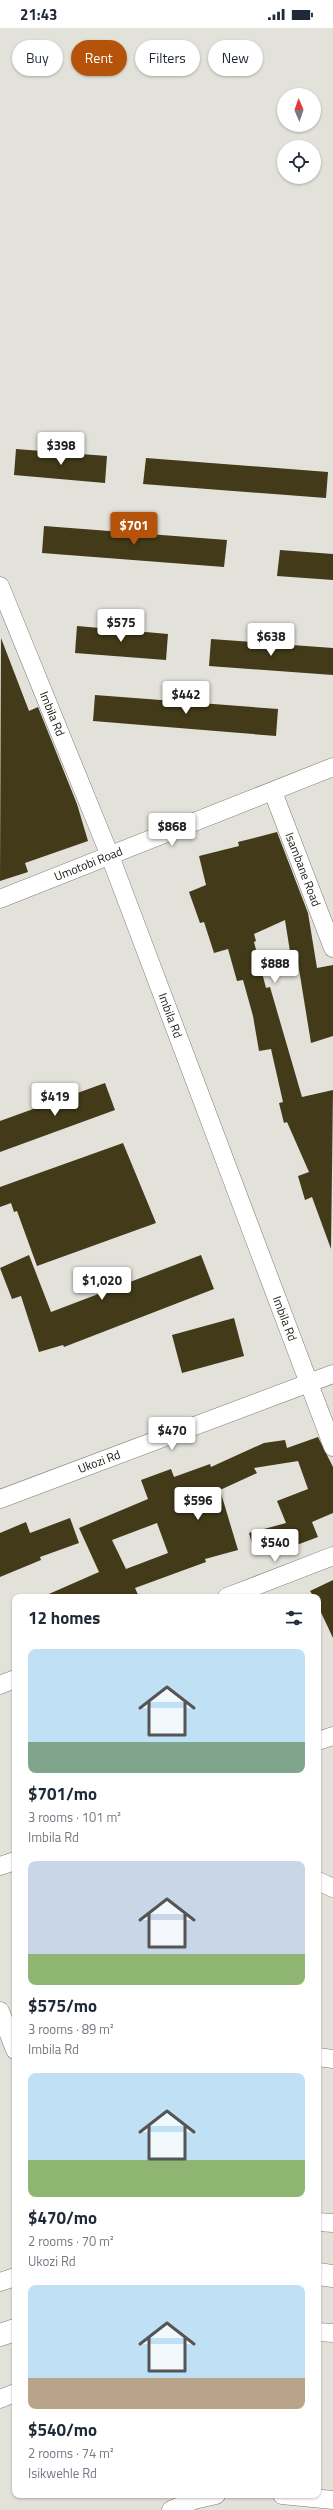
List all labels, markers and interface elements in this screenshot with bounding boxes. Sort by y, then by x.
text: 21:43 [20,3,57,26]
chip: Buy [12,40,63,76]
chip: Rent [71,40,127,76]
chip: Filters [135,40,200,76]
chip: New [208,40,263,76]
north arrow [277,88,321,132]
map controls [277,88,321,184]
button: locate [277,140,321,184]
pin: $398 [37,432,85,466]
text: $398 [46,435,76,455]
pin: $701 [110,512,158,546]
text: $701 [119,515,149,535]
pin: $575 [97,609,145,643]
text: $575 [106,612,136,632]
pin: $638 [247,623,295,657]
text: $638 [256,626,286,646]
pin: $442 [162,681,210,715]
text: $442 [171,684,201,704]
street label: Imbila Rd [35,688,70,739]
pin: $868 [148,813,196,847]
text: $868 [157,816,187,836]
street label: Isambane Road [280,829,326,909]
street label: Umotobi Road [51,841,125,886]
pin: $888 [251,950,299,984]
text: $888 [260,953,290,973]
street label: Imbila Rd [153,990,188,1041]
pin: $419 [31,1083,79,1117]
text: $419 [40,1086,70,1106]
pin: $1,020 [69,1267,135,1301]
text: $1,020 [82,1270,122,1290]
street label: Imbila Rd [268,1293,302,1344]
pin: $470 [148,1417,196,1451]
text: $470 [157,1420,187,1440]
street label: Ukozi Rd [75,1445,123,1478]
pin: $596 [174,1487,222,1521]
text: $596 [183,1490,213,1510]
pin: $540 [251,1529,299,1563]
text: $540 [260,1532,290,1552]
text: 12 homes [28,1605,100,1631]
icon: filters [283,1607,305,1629]
icon: home [131,1675,203,1747]
text: $701/mo [28,1781,97,1807]
text: 3 rooms · 101 m² [28,1807,121,1827]
text: Imbila Rd [28,1827,79,1847]
icon: home [131,1887,203,1959]
text: $575/mo [28,1993,97,2019]
text: 3 rooms · 89 m² [28,2019,114,2039]
text: Imbila Rd [28,2039,79,2059]
icon: home [131,2099,203,2171]
text: $470/mo [28,2205,97,2231]
text: 2 rooms · 70 m² [28,2231,114,2251]
text: Ukozi Rd [28,2251,76,2271]
icon: home [131,2311,203,2383]
text: $540/mo [28,2417,97,2443]
text: 2 rooms · 74 m² [28,2443,114,2463]
text: Isikwehle Rd [28,2463,97,2483]

